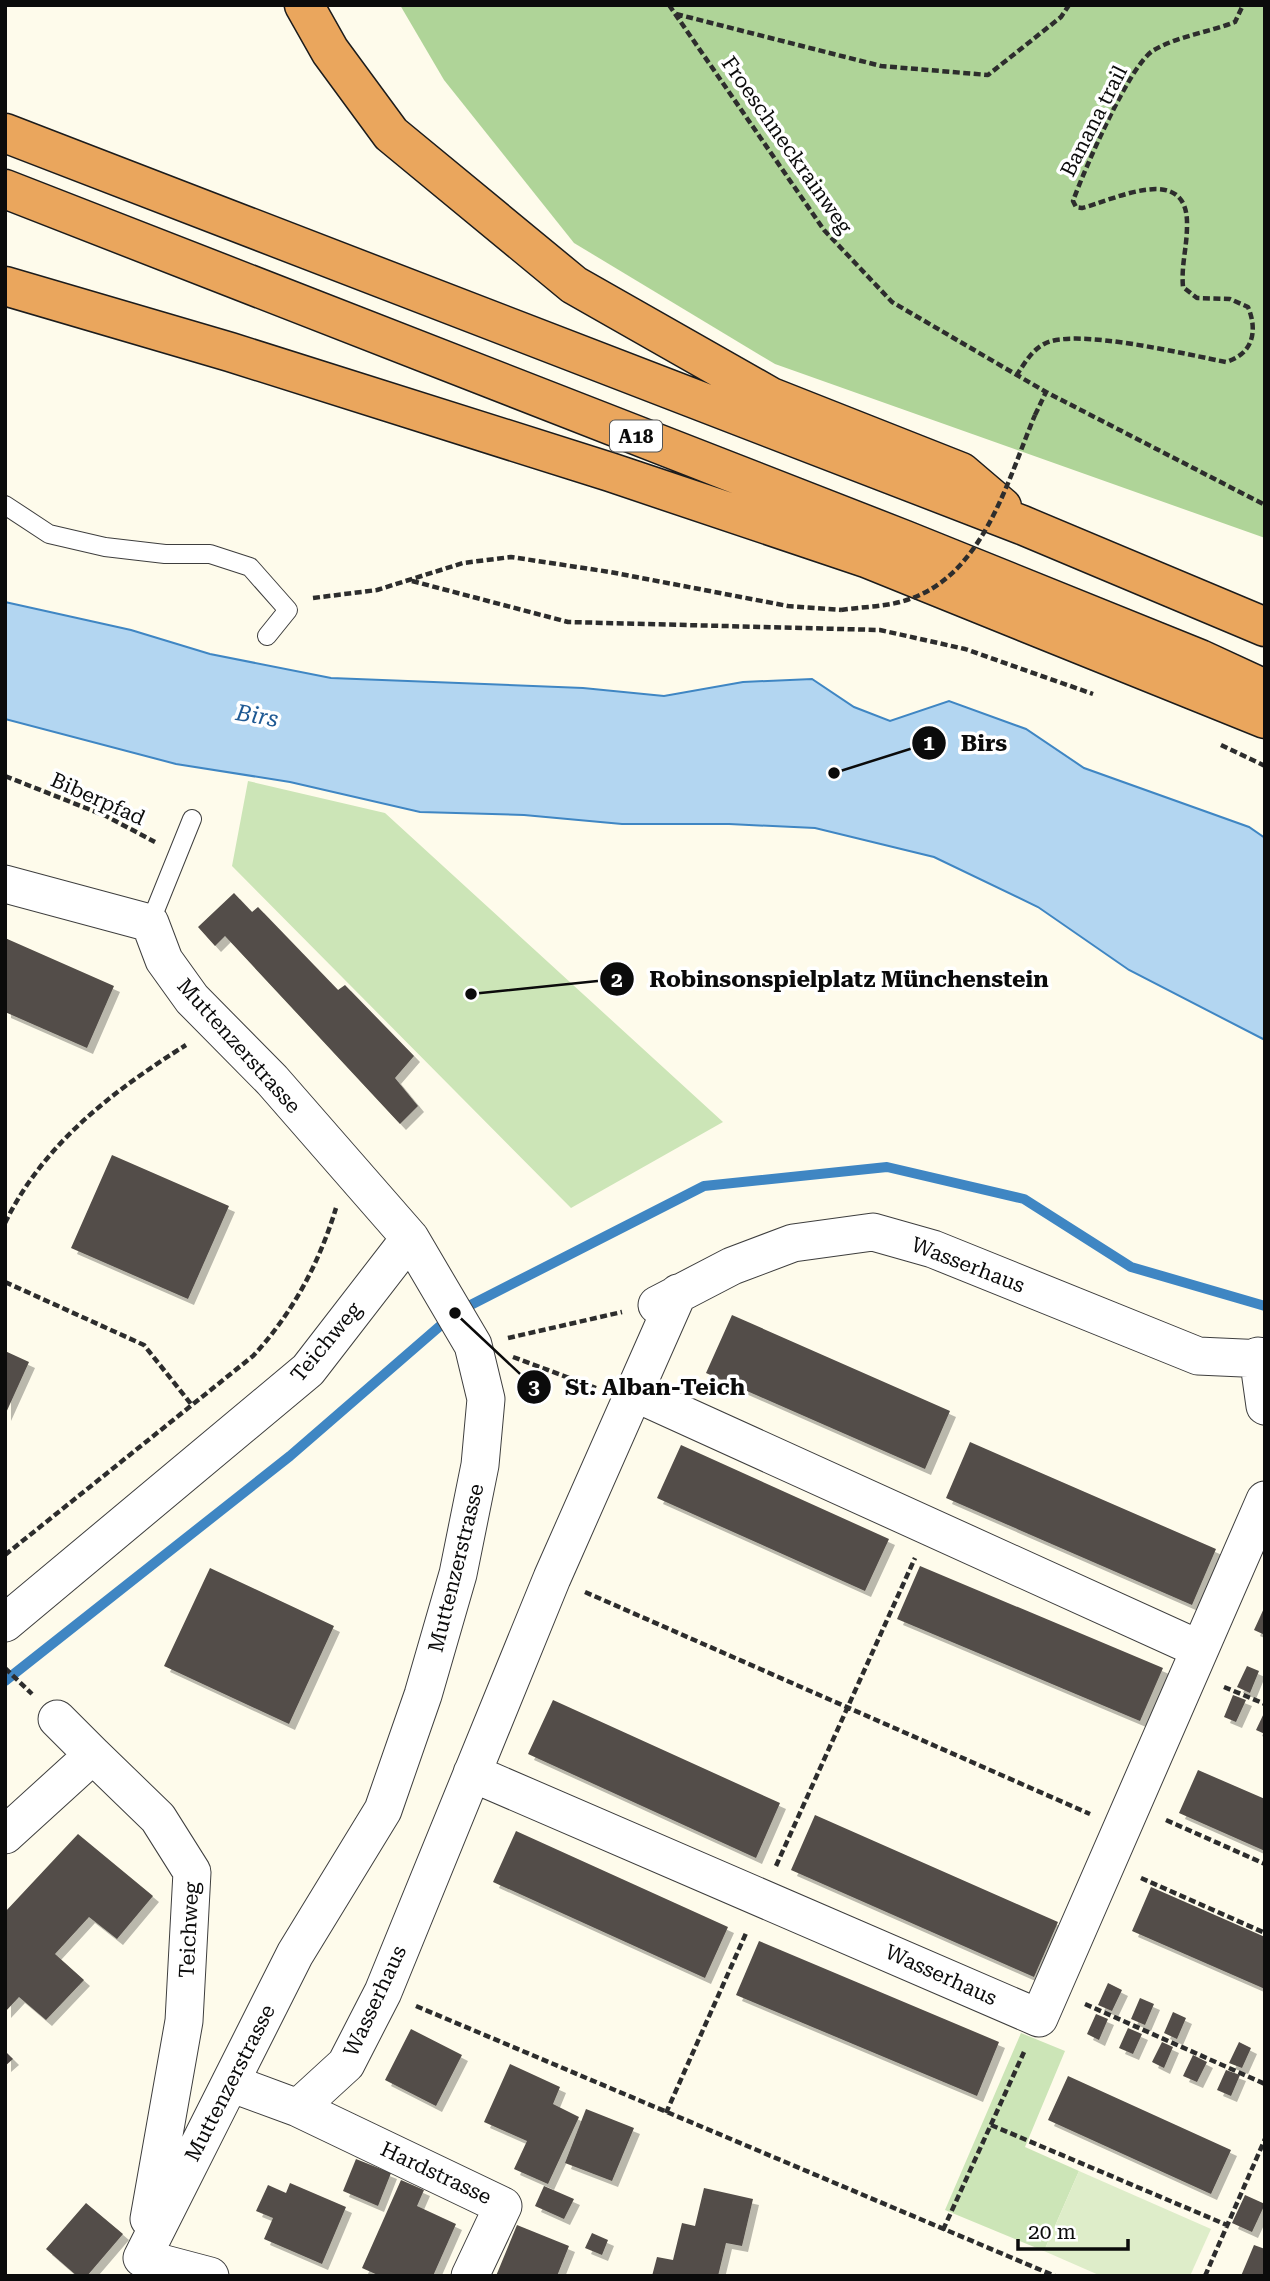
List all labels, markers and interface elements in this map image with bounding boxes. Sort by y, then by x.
street label: Froeschneckrainweg [717,52,857,238]
street label: Banana trail [1056,61,1132,180]
road number: A18 [610,420,662,452]
water label: Birs [233,699,280,733]
callout: Birs [911,721,1021,765]
text: Birs [961,730,1007,757]
text: 1 [923,731,935,755]
street label: Biberpfad [47,768,149,831]
callout: Robinsonspielplatz Münchenstein [600,957,1062,1001]
text: Robinsonspielplatz Münchenstein [649,966,1049,993]
text: 2 [611,968,623,992]
street label: Muttenzerstrasse [172,974,306,1118]
street label: Wasserhaus [908,1232,1028,1298]
street label: Teichweg [286,1297,366,1387]
callout: St. Alban-Teich [516,1365,759,1409]
text: St. Alban-Teich [565,1374,746,1401]
text: 3 [528,1375,540,1399]
street label: Muttenzerstrasse [423,1481,489,1655]
street label: Teichweg [174,1881,204,1979]
street label: Wasserhaus [881,1940,1001,2010]
street label: Wasserhaus [339,1942,411,2060]
street label: Muttenzerstrasse [180,2001,280,2165]
street label: Hardstrasse [377,2137,495,2209]
scale bar [1018,2208,1128,2252]
text: 20 m [1028,2220,1076,2244]

